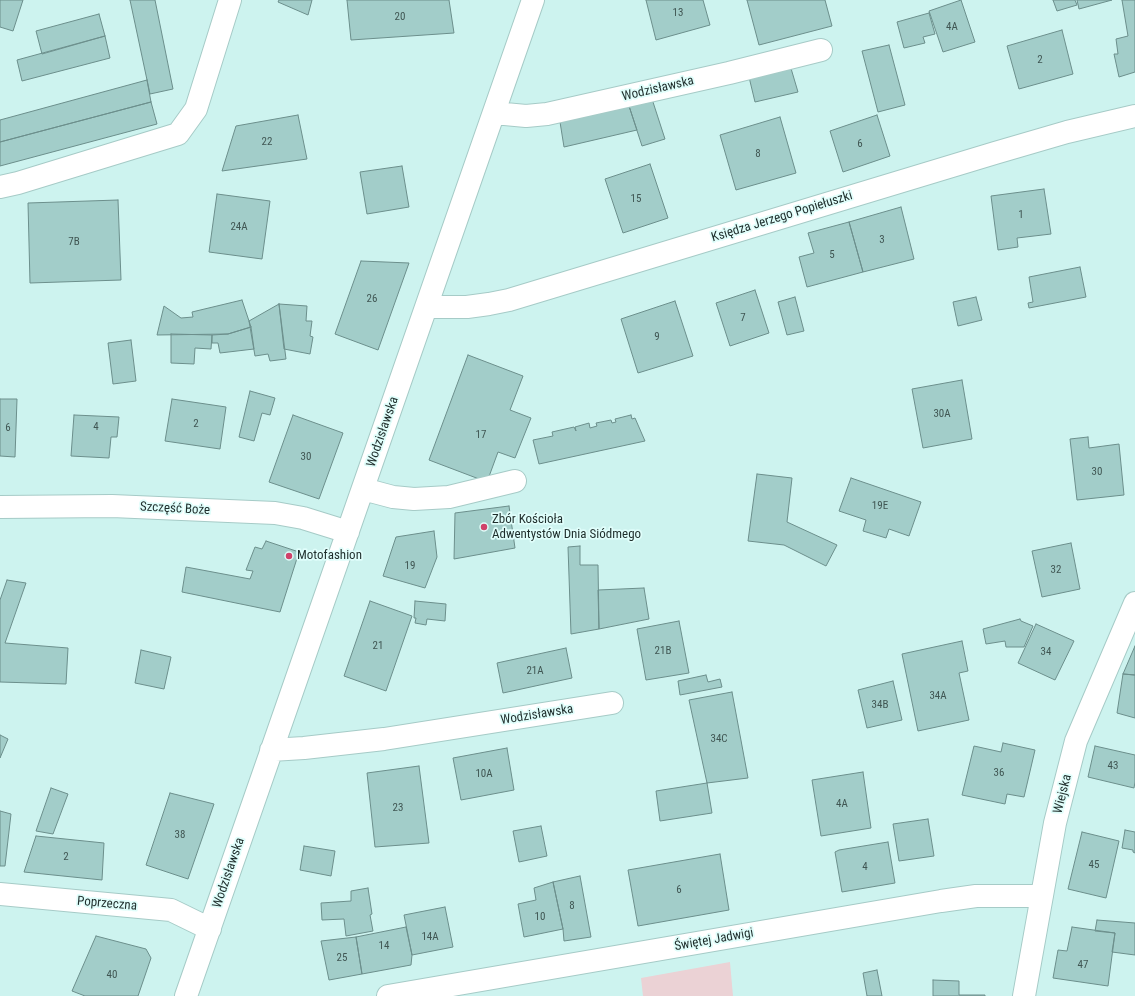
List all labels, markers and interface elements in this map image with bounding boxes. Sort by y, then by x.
house number: 13 [673,6,683,20]
house number: 20 [395,10,405,24]
house number: 4A [946,20,958,34]
house number: 2 [1037,53,1043,67]
street label: Wodzisławska [621,73,695,105]
house number: 22 [262,135,272,149]
house number: 6 [857,137,863,151]
house number: 8 [755,147,761,161]
street label: Księdza Jerzego Popiełuszki [710,188,854,246]
house number: 15 [631,192,641,206]
house number: 1 [1018,208,1024,222]
house number: 24A [230,220,248,234]
house number: 3 [879,233,885,247]
house number: 7B [68,235,80,249]
house number: 5 [829,248,835,262]
house number: 26 [367,292,377,306]
house number: 7 [740,311,746,325]
house number: 9 [654,330,660,344]
street label: Wodzisławska [364,395,402,469]
house number: 30A [933,407,951,421]
house number: 2 [193,417,199,431]
house number: 4 [93,420,99,434]
house number: 6 [5,421,11,435]
house number: 17 [476,428,486,442]
house number: 30 [301,450,311,464]
house number: 30 [1092,465,1102,479]
street label: Szczęść Boże [140,499,210,519]
house number: 19E [872,499,888,513]
place label: Zbór Kościoła Adwentystów Dnia Siódmego [492,512,641,543]
marker: Zbór Kościoła Adwentystów Dnia Siódmego [479,522,489,532]
place label: Motofashion [297,548,362,564]
marker: Motofashion [284,551,294,561]
house number: 19 [405,559,415,573]
house number: 32 [1051,563,1061,577]
house number: 21 [373,639,383,653]
house number: 21B [655,644,671,658]
house number: 34 [1041,645,1051,659]
house number: 21A [526,664,544,678]
house number: 34A [929,689,947,703]
house number: 34B [872,698,888,712]
street label: Wodzisławska [500,702,574,728]
house number: 34C [710,732,728,746]
house number: 43 [1108,759,1118,773]
house number: 36 [994,766,1004,780]
house number: 10A [475,767,493,781]
street label: Wiejska [1051,773,1075,815]
house number: 4A [836,797,848,811]
house number: 23 [393,801,403,815]
house number: 38 [175,828,185,842]
street label: Wodzisławska [210,836,248,910]
house number: 2 [63,850,69,864]
house number: 45 [1089,858,1099,872]
house number: 4 [862,860,868,874]
house number: 6 [676,883,682,897]
street label: Poprzeczna [76,894,138,914]
house number: 8 [569,899,575,913]
house number: 10 [535,910,545,924]
street label: Świętej Jadwigi [673,925,755,955]
house number: 14A [421,930,439,944]
house number: 14 [379,939,389,953]
house number: 25 [337,951,347,965]
house number: 47 [1078,958,1088,972]
house number: 40 [107,968,117,982]

